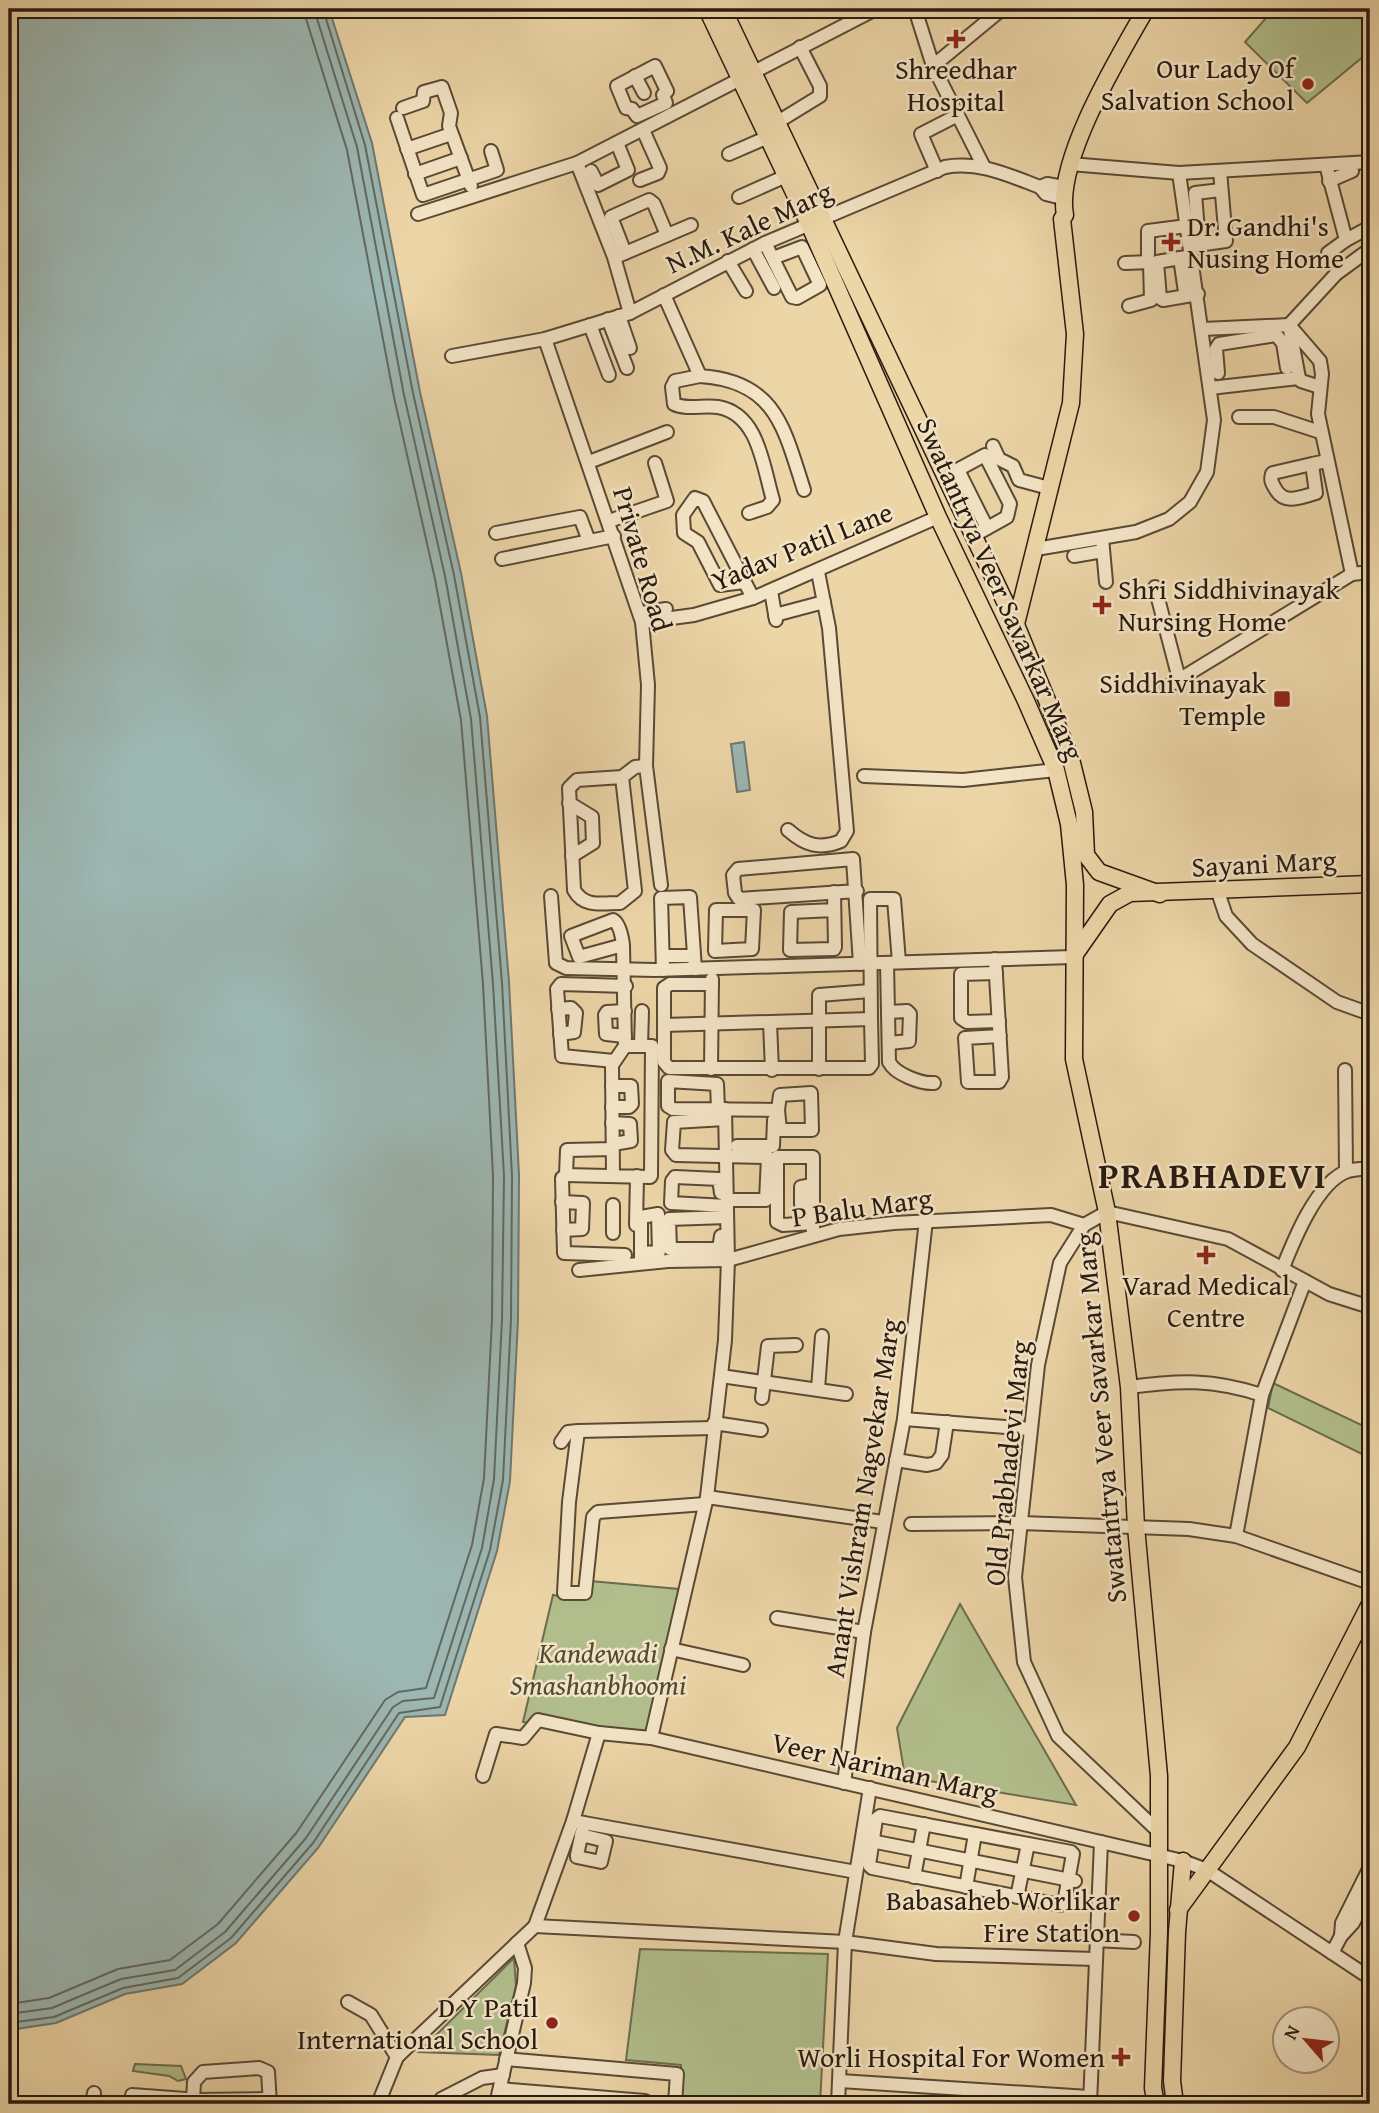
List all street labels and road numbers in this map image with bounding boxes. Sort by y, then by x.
street label: N.M. Kale Marg [659,170,839,283]
street label: Swatantrya Veer Savarkar Marg [907,411,1096,767]
street label: Private Road [603,482,684,636]
street label: Yadav Patil Lane [705,491,899,601]
street label: Sayani Marg [1190,838,1338,887]
street label: P Balu Marg [789,1176,935,1237]
street label: Swatantrya Veer Savarkar Marg [1063,1231,1136,1605]
street label: Anant Vishram Nagvekar Marg [813,1315,910,1680]
street label: Old Prabhadevi Marg [973,1338,1040,1588]
street label: Veer Nariman Marg [768,1721,1002,1813]

